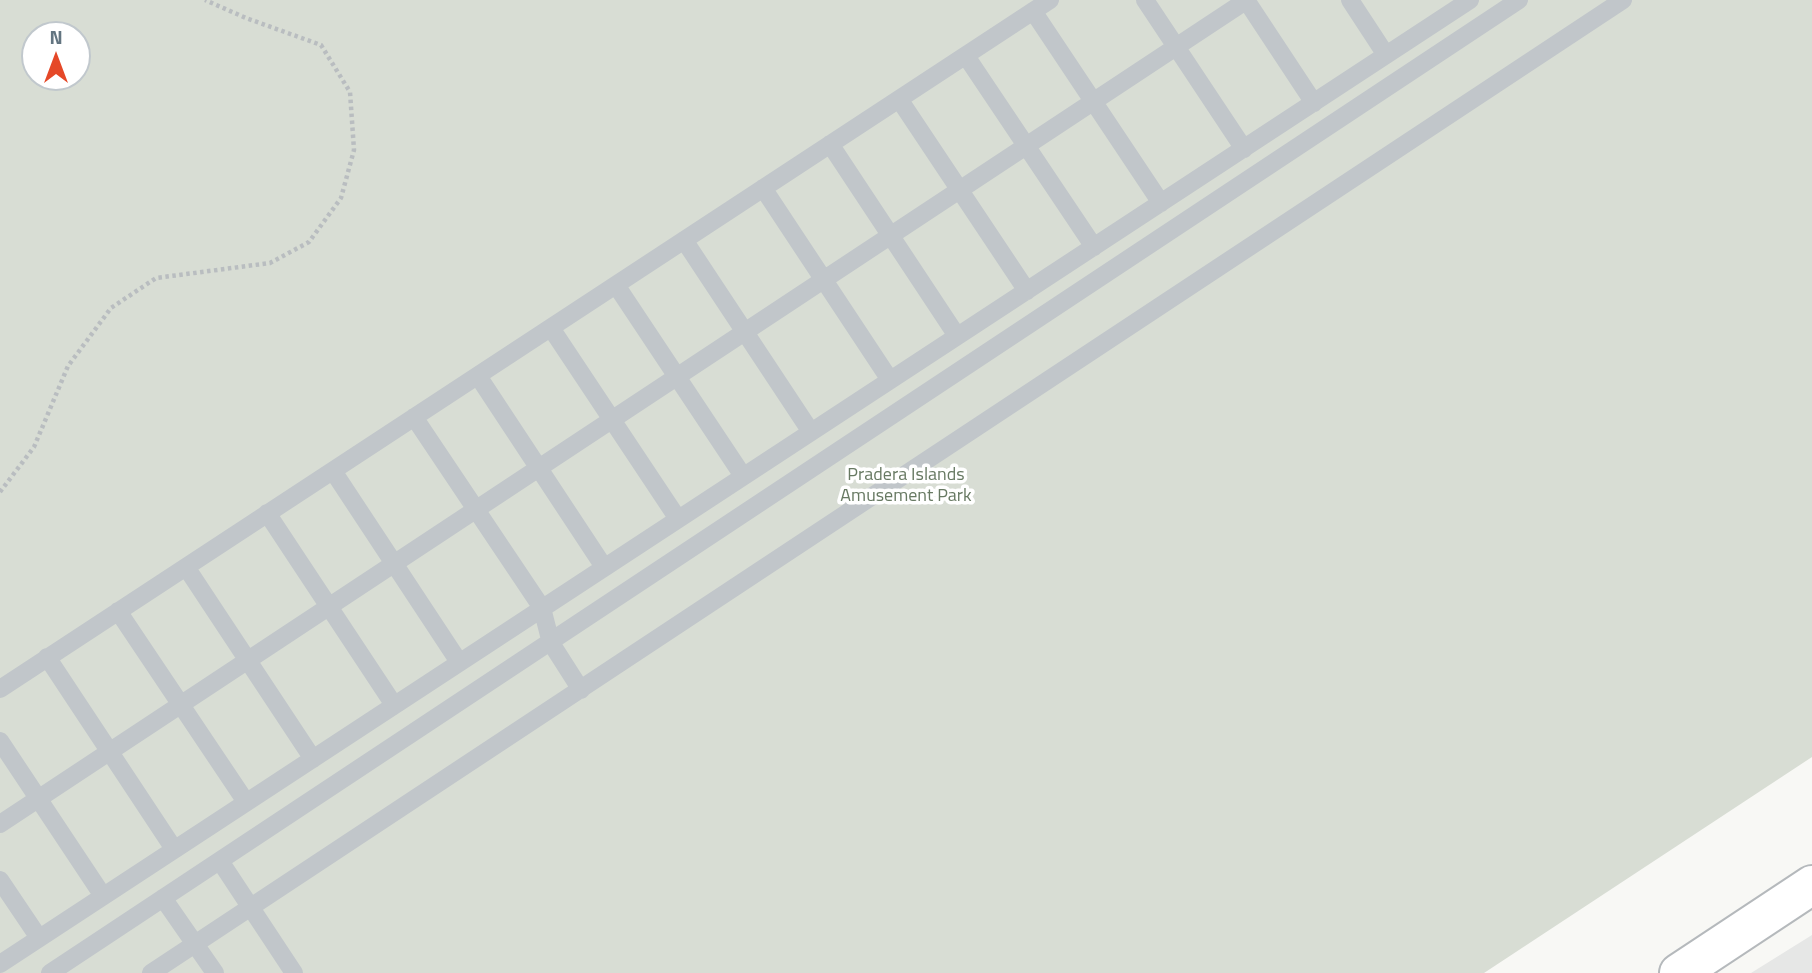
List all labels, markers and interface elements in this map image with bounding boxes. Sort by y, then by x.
north arrow [21,21,91,91]
text: N [49,22,63,51]
park label: Pradera Islands Amusement Park [840,465,972,508]

